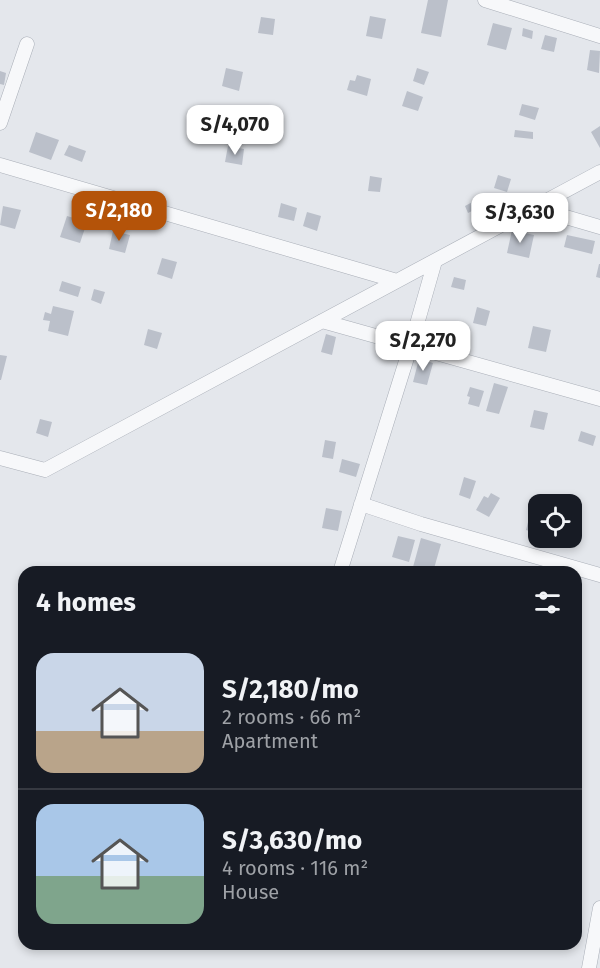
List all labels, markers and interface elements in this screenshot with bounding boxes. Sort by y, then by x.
pin: S/4,070 [180,105,290,156]
text: S/4,070 [201,112,269,136]
pin: S/2,180 [64,191,174,242]
pin: S/3,630 [465,193,575,244]
text: S/2,180 [86,198,152,222]
text: S/3,630 [485,200,555,224]
pin: S/2,270 [368,321,478,372]
text: S/2,270 [389,328,457,352]
map controls [528,494,582,548]
button: locate [528,494,582,548]
icon: filters [531,586,564,619]
text: 4 homes [36,587,136,618]
text: S/2,180/mo [222,674,359,705]
icon: home [84,677,156,749]
text: 2 rooms · 66 m² [222,705,361,729]
text: Apartment [222,729,318,753]
text: S/3,630/mo [222,825,362,856]
icon: home [84,828,156,900]
text: 4 rooms · 116 m² [222,856,368,880]
text: House [222,880,279,904]

